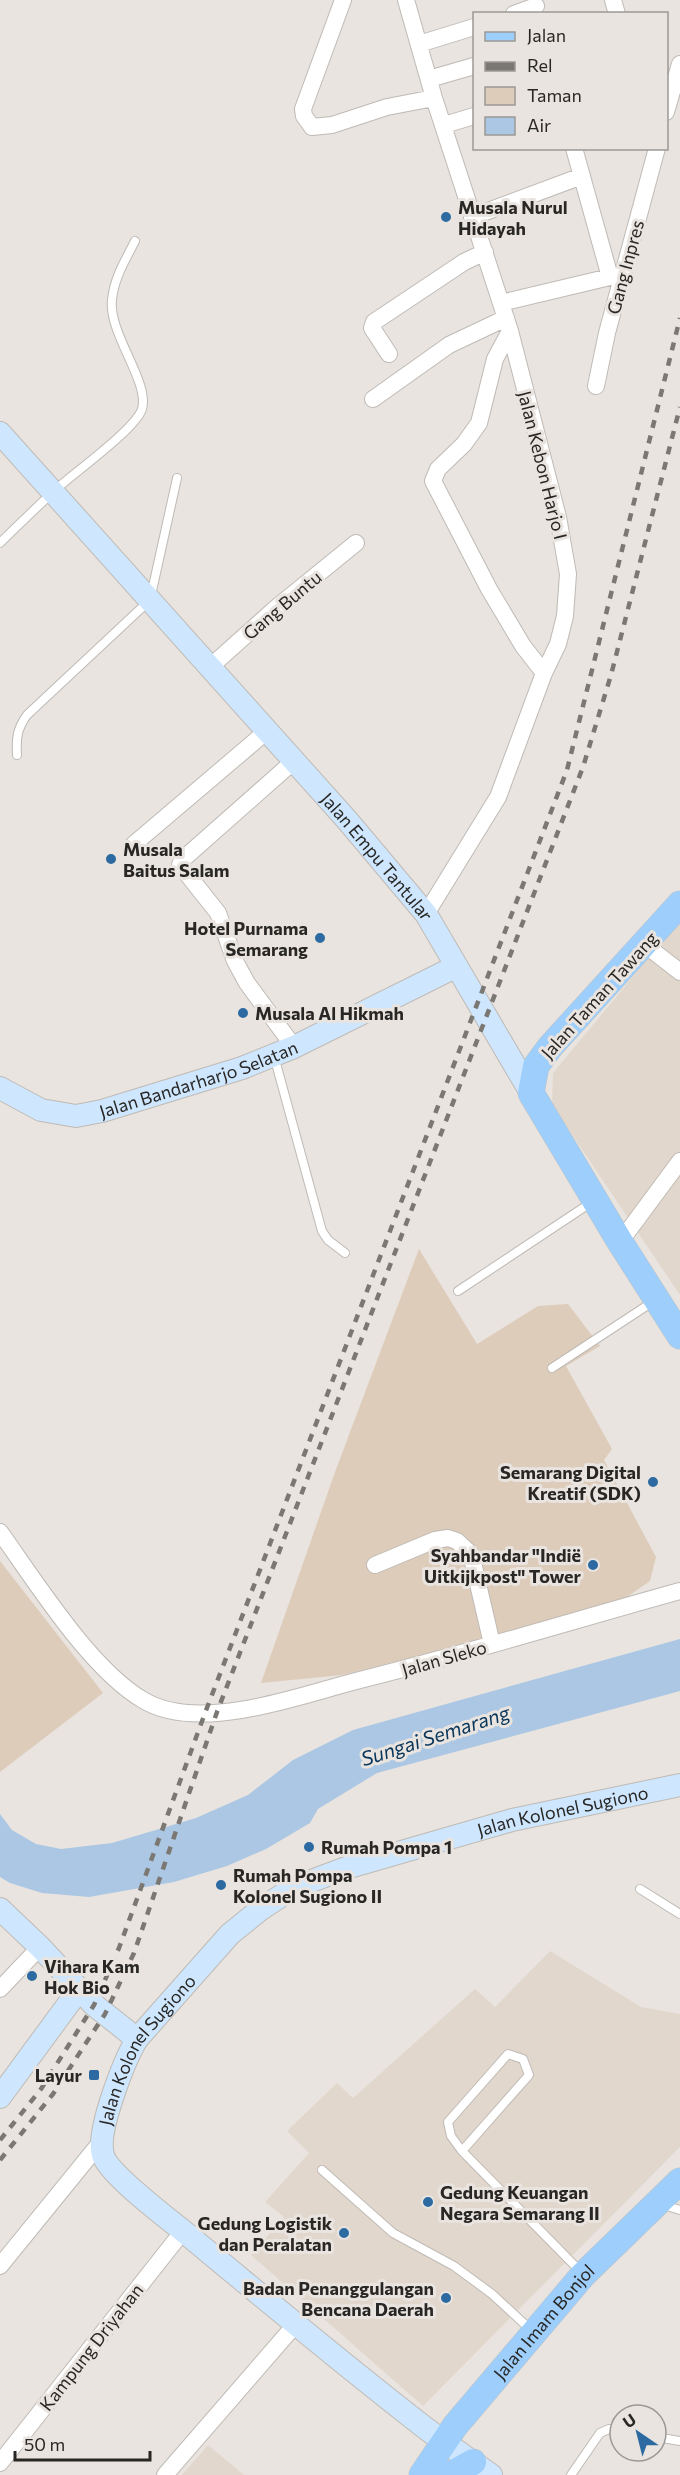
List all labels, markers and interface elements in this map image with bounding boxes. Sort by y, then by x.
legend [473,12,668,150]
text: Jalan [527,24,566,46]
text: Rel [527,54,553,76]
text: Taman [527,84,582,106]
text: Air [527,114,551,136]
place label: Musala Nurul Hidayah [458,196,568,239]
marker: Musala Nurul Hidayah [439,210,453,224]
street label: Gang Inpres [602,217,648,317]
street label: Jalan Kebon Harjo I [514,388,572,542]
street label: Gang Buntu [238,566,326,644]
street label: Jalan Empu Tantular [316,788,438,924]
place label: Musala Baitus Salam [123,838,230,881]
marker: Musala Baitus Salam [104,852,118,866]
place label: Hotel Purnama Semarang [184,917,308,960]
street label: Jalan Taman Tawang [536,927,662,1063]
marker: Hotel Purnama Semarang [313,931,327,945]
place label: Musala Al Hikmah [255,1002,404,1024]
marker: Musala Al Hikmah [236,1006,250,1020]
street label: Jalan Bandarharjo Selatan [96,1036,301,1122]
place label: Semarang Digital Kreatif (SDK) [500,1461,641,1504]
marker: Semarang Digital Kreatif (SDK) [646,1475,660,1489]
place label: Syahbandar "Indië Uitkijkpost" Tower [424,1544,582,1587]
marker: Syahbandar "Indië Uitkijkpost" Tower [586,1558,600,1572]
street label: Jalan Sleko [399,1635,489,1681]
water label: Sungai Semarang [357,1699,514,1770]
street label: Jalan Kolonel Sugiono [474,1781,650,1841]
place label: Rumah Pompa 1 [321,1836,452,1858]
marker: Rumah Pompa 1 [302,1840,316,1854]
place label: Rumah Pompa Kolonel Sugiono II [233,1864,382,1907]
marker: Rumah Pompa Kolonel Sugiono II [214,1878,228,1892]
place label: Vihara Kam Hok Bio [44,1955,140,1998]
marker: Vihara Kam Hok Bio [25,1969,39,1983]
street label: Jalan Kolonel Sugiono [94,1970,200,2128]
place label: Layur [35,2064,83,2086]
marker: Layur [87,2068,101,2082]
place label: Gedung Keuangan Negara Semarang II [440,2181,600,2224]
marker: Gedung Keuangan Negara Semarang II [421,2195,435,2209]
place label: Gedung Logistik dan Peralatan [198,2212,333,2255]
marker: Gedung Logistik dan Peralatan [337,2226,351,2240]
street label: Jalan Imam Bonjol [488,2259,599,2384]
place label: Badan Penanggulangan Bencana Daerah [243,2277,434,2320]
street label: Kampung Driyahan [35,2279,147,2415]
marker: Badan Penanggulangan Bencana Daerah [439,2291,453,2305]
north arrow [608,2403,668,2463]
text: U [619,2409,639,2431]
scale bar [15,2424,150,2462]
text: 50 m [24,2433,65,2455]

